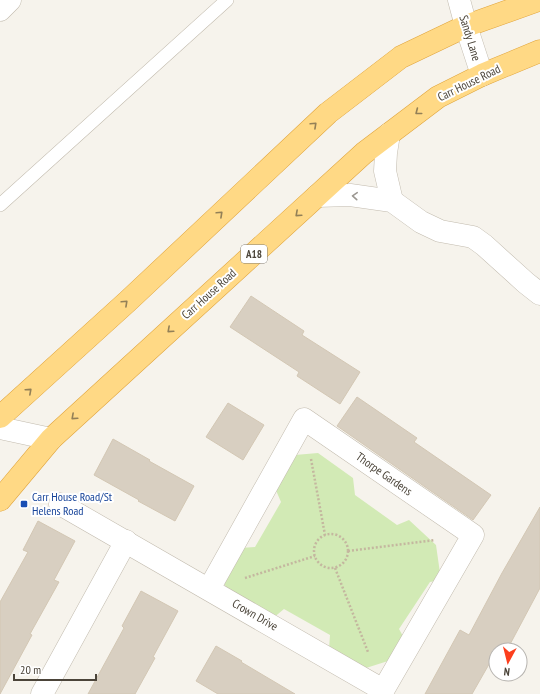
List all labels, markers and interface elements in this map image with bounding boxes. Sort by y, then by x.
street label: Sandy Lane [456,13,485,63]
street label: Carr House Road [435,61,503,104]
one-way arrow [415,107,422,115]
one-way arrow [309,122,317,130]
one-way arrow [352,192,358,201]
one-way arrow [295,209,302,216]
one-way arrow [215,212,223,219]
road number: A18 [241,245,267,263]
street label: Carr House Road [178,265,239,322]
one-way arrow [120,301,128,308]
one-way arrow [168,325,175,332]
one-way arrow [24,388,32,396]
one-way arrow [71,413,79,420]
street label: Thorpe Gardens [353,449,415,498]
place label: Carr House Road/St Helens Road [32,489,113,518]
marker: Carr House Road/St Helens Road [19,499,29,509]
street label: Crown Drive [230,595,281,634]
north arrow [488,642,528,682]
scale bar [14,656,96,682]
text: 20 m [20,662,41,677]
text: N [503,665,511,679]

